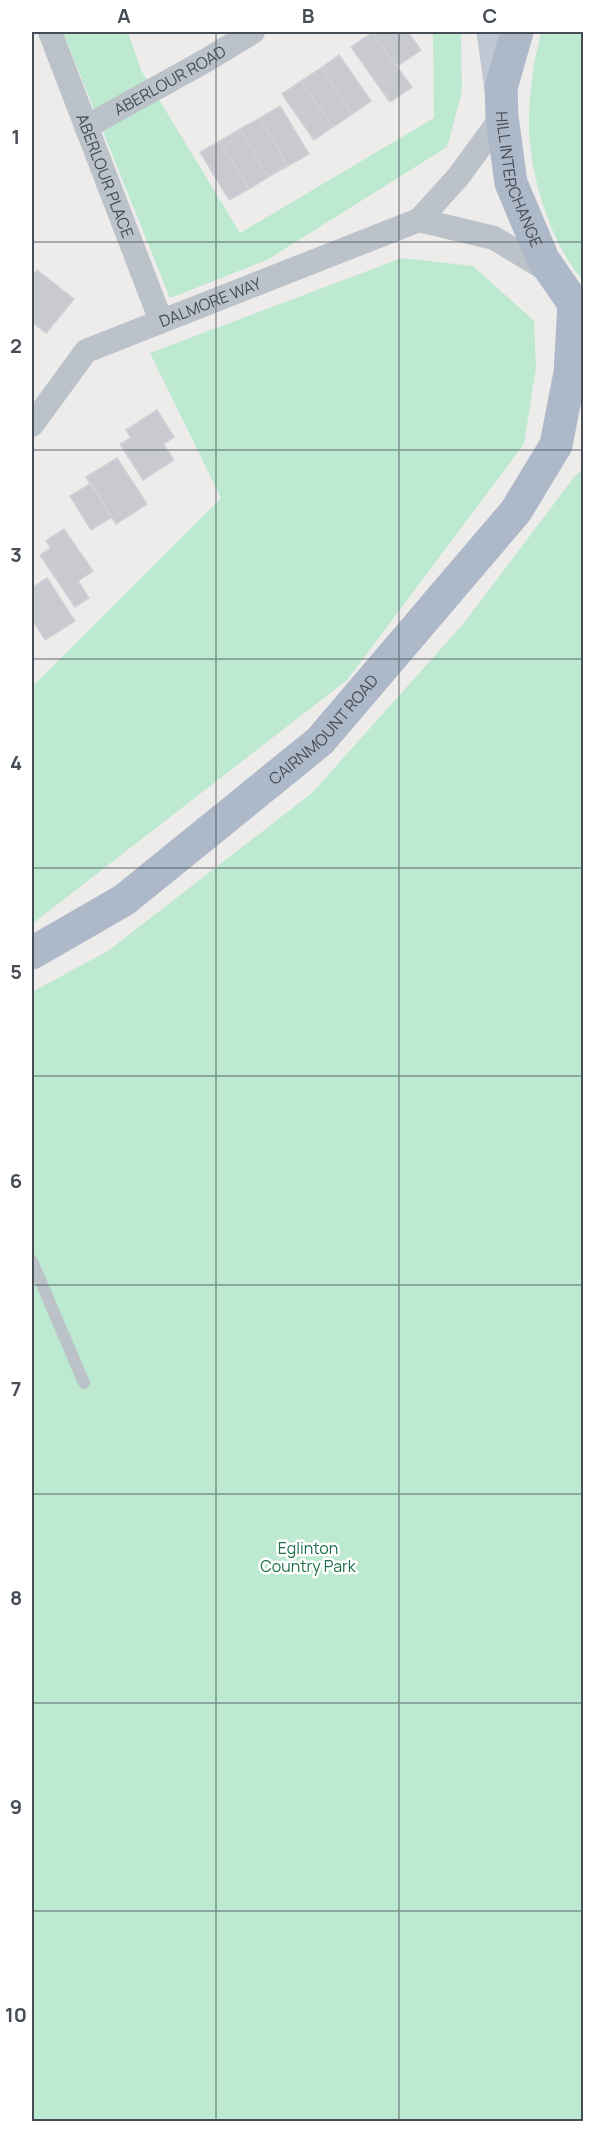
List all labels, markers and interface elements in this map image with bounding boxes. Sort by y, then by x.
text: A [117,2,131,29]
text: B [302,2,315,29]
text: C [483,2,497,29]
street label: ABERLOUR ROAD [110,40,230,120]
street label: ABERLOUR PLACE [71,110,139,241]
street label: HILL INTERCHANGE [491,111,548,250]
text: 1 [12,123,20,150]
street label: DALMORE WAY [156,272,265,332]
text: 2 [10,332,22,359]
text: 3 [10,541,22,568]
street label: CAIRNMOUNT ROAD [264,669,383,790]
text: 4 [10,749,22,776]
text: 5 [10,958,22,985]
text: 6 [10,1167,22,1194]
text: 7 [11,1375,21,1402]
park label: Eglinton Country Park [260,1537,357,1577]
text: 8 [10,1584,22,1611]
text: 9 [10,1793,22,1820]
text: 10 [5,2001,27,2028]

